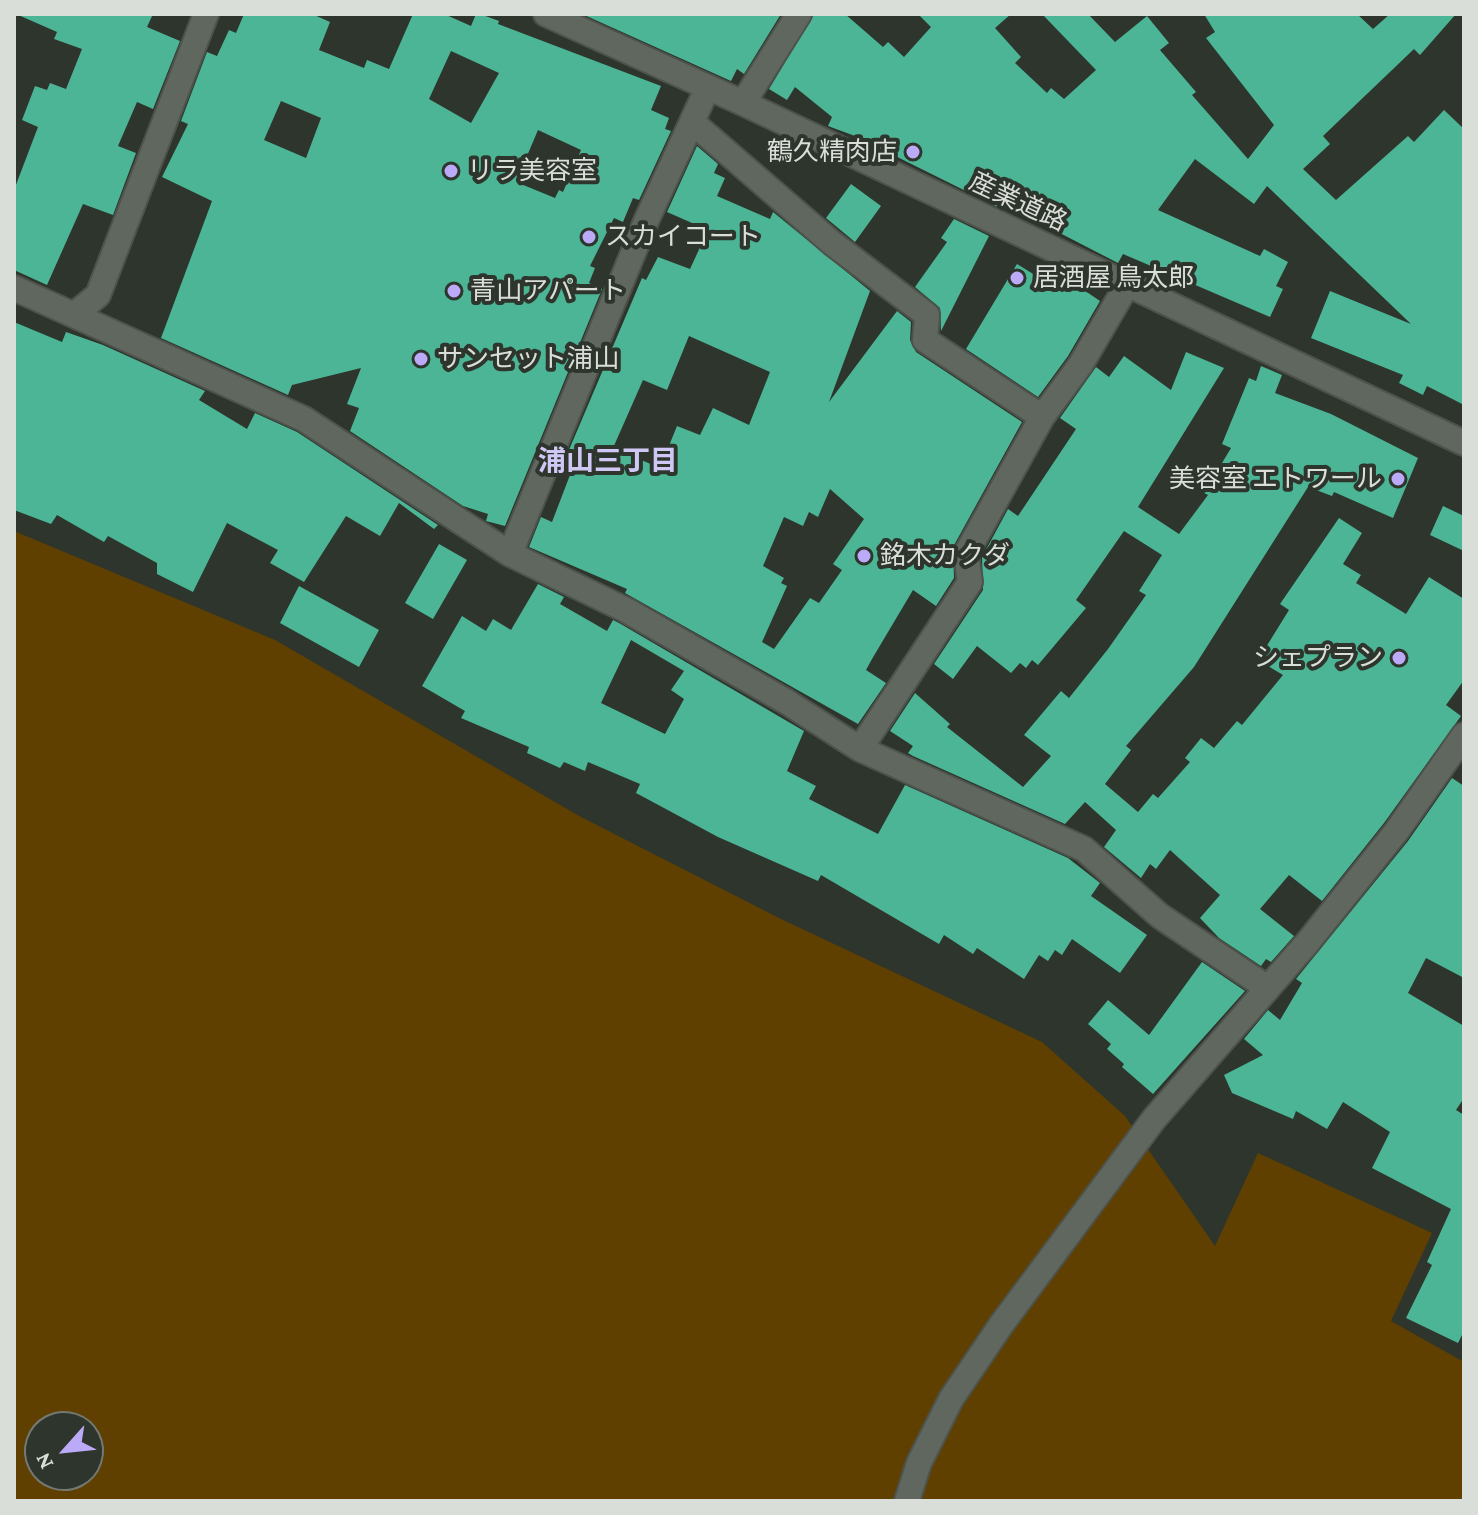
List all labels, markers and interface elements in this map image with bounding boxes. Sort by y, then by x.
place label: 鶴久精肉店 [767,136,897,168]
marker: 鶴久精肉店 [904,143,922,161]
place label: リラ美容室 [467,155,597,187]
marker: リラ美容室 [442,162,460,180]
street label: 産業道路 [964,166,1072,238]
place label: スカイコート [605,221,761,253]
marker: スカイコート [580,228,598,246]
place label: 居酒屋 鳥太郎 [1033,262,1194,294]
marker: 居酒屋 鳥太郎 [1008,269,1026,287]
place label: 青山アパート [470,275,626,307]
marker: 青山アパート [445,282,463,300]
place label: サンセット浦山 [437,343,619,375]
marker: サンセット浦山 [412,350,430,368]
district label: 浦山三丁目 [538,444,678,478]
place label: 美容室 エトワール [1169,463,1382,495]
marker: 美容室 エトワール [1389,470,1407,488]
place label: 銘木カクダ [880,540,1010,572]
marker: 銘木カクダ [855,547,873,565]
place label: シェプラン [1253,642,1383,674]
marker: シェプラン [1390,649,1408,667]
north arrow [24,1411,104,1491]
text: N [29,1449,58,1474]

